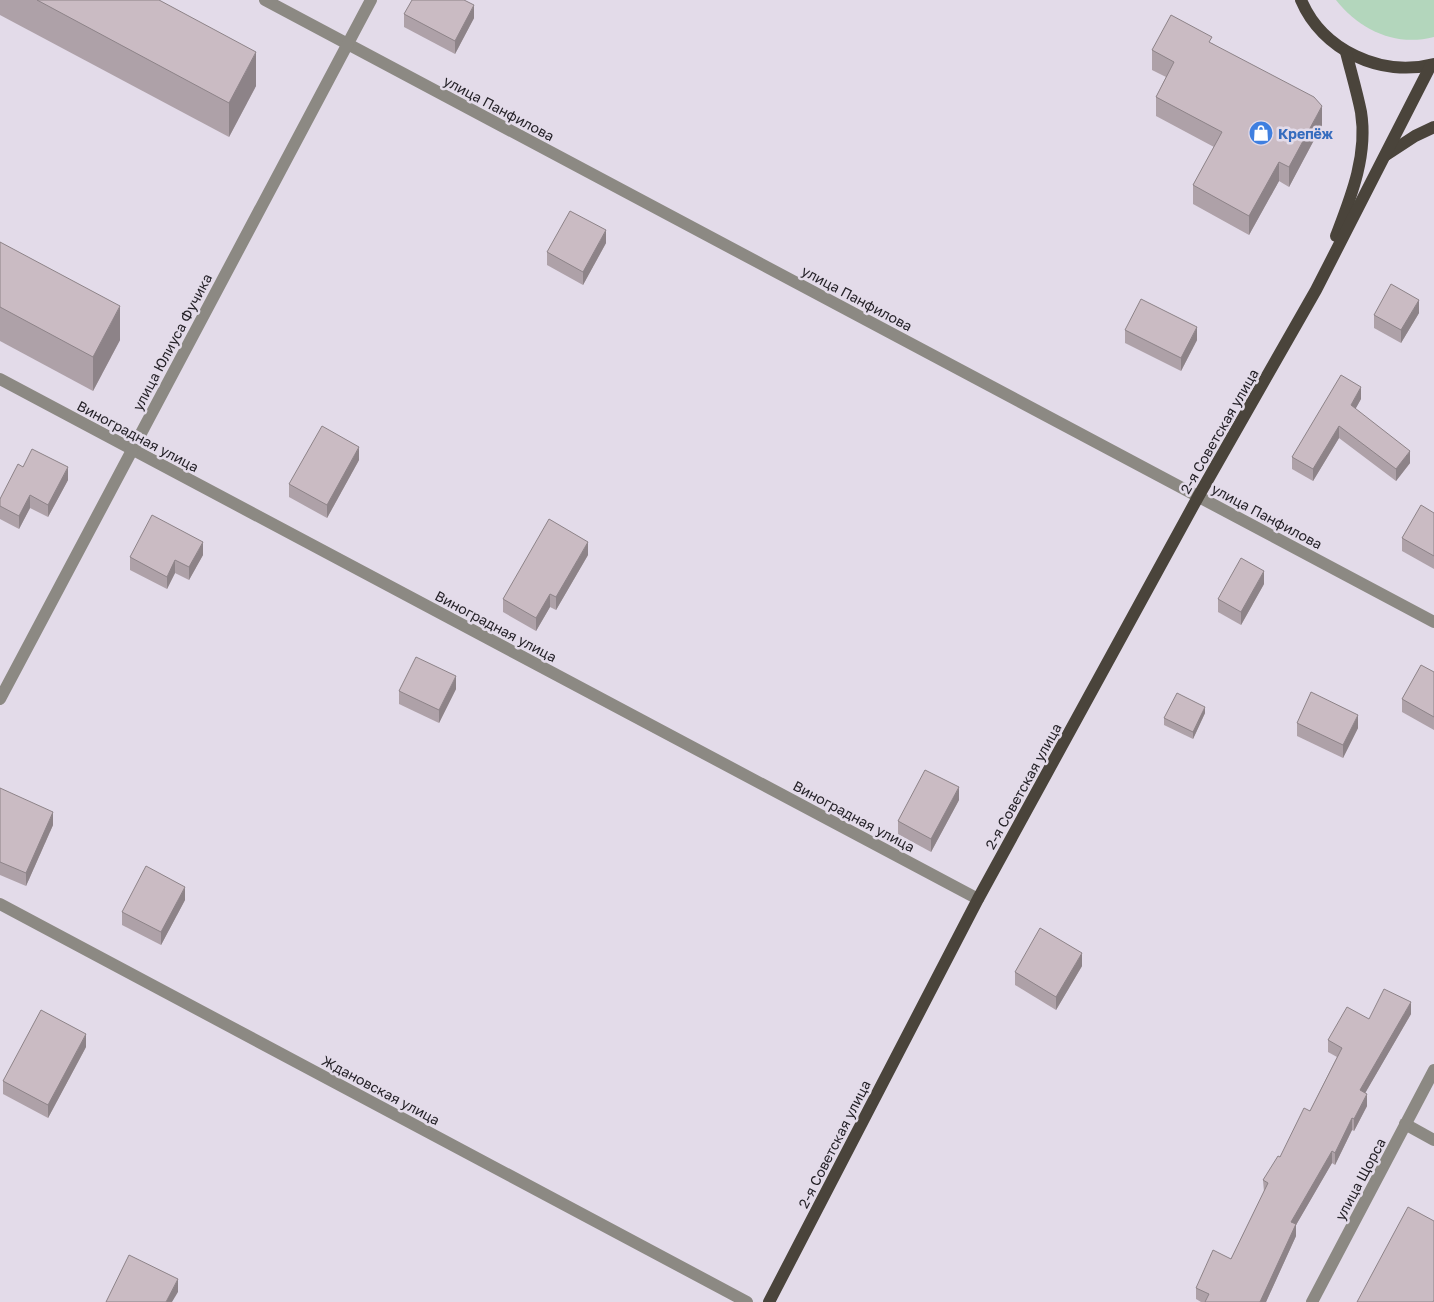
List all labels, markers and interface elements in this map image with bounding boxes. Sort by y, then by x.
street label: улица Панфилова [441,72,557,144]
shop icon: Крепёж [1248,120,1274,146]
place label: Крепёж [1278,125,1334,142]
street label: улица Панфилова [799,262,915,334]
street label: улица Юлиуса Фучика [129,271,215,413]
street label: 2-я Советская улица [1176,366,1262,496]
street label: Виноградная улица [74,397,202,475]
street label: улица Панфилова [1209,480,1325,552]
street label: Виноградная улица [432,587,560,665]
street label: 2-я Советская улица [981,720,1065,852]
street label: Виноградная улица [790,777,918,855]
street label: Ждановская улица [319,1052,443,1128]
street label: 2-я Советская улица [794,1077,874,1211]
street label: улица Щорса [1331,1135,1389,1223]

